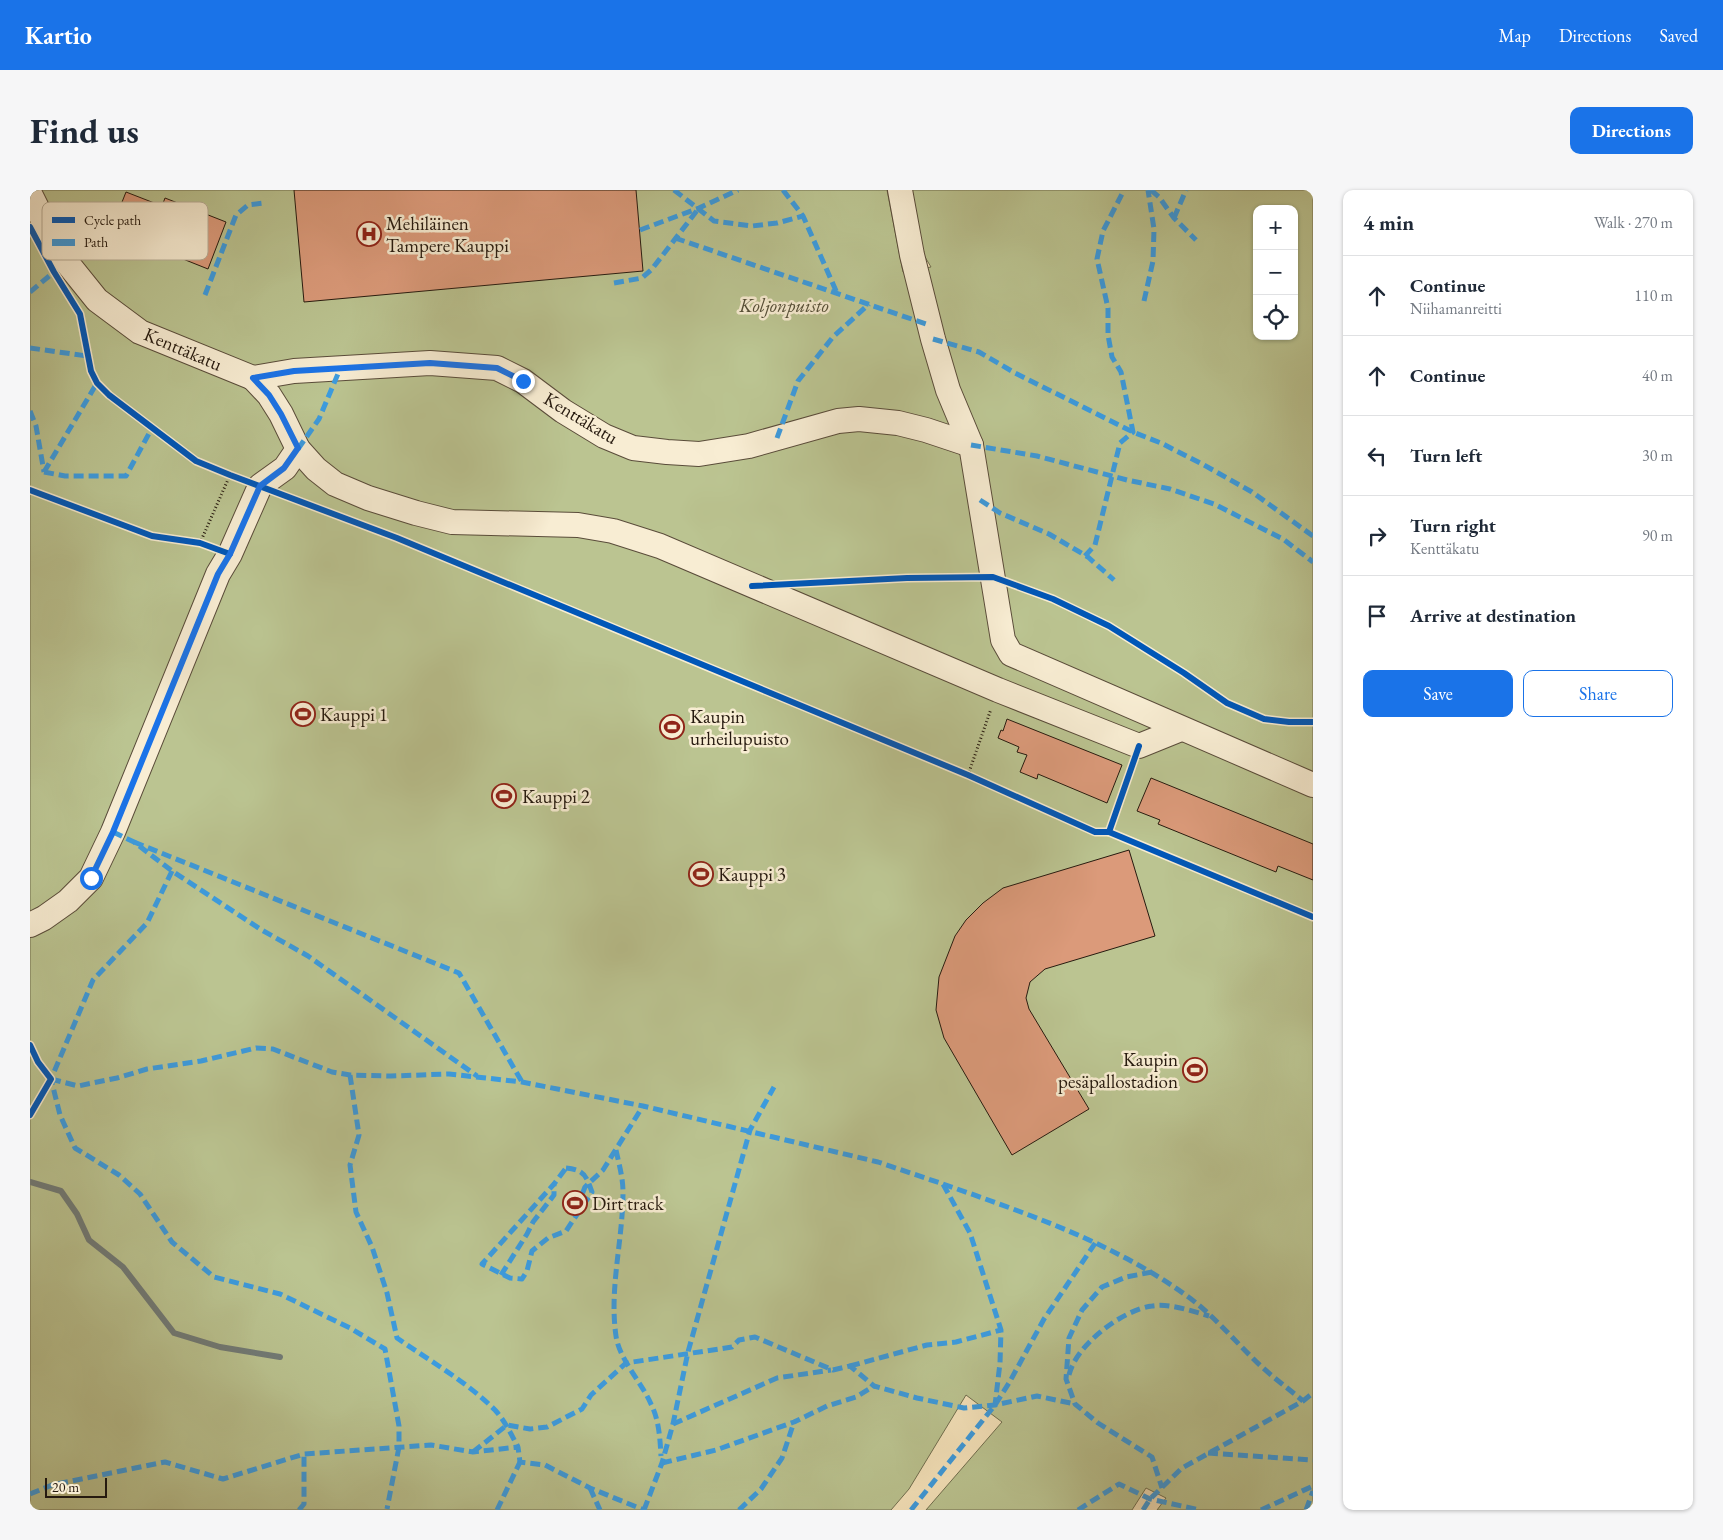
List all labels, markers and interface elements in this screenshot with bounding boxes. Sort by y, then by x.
text: Kartio [25,20,92,51]
text: Map [1499,24,1531,47]
text: Directions [1559,24,1631,47]
text: Saved [1659,24,1698,47]
button: Directions [1570,107,1693,154]
text: Find us [30,108,139,153]
legend [42,202,208,260]
map controls [1253,205,1298,340]
button: + [1253,205,1298,250]
text: 4 min [1363,209,1414,236]
text: Cycle path [84,211,141,229]
place label: Mehiläinen Tampere Kauppi [386,211,509,258]
text: Walk · 270 m [1594,212,1673,233]
hospital icon: Mehiläinen Tampere Kauppi [356,221,382,247]
text: Path [84,233,108,251]
button: − [1253,250,1298,295]
text: Continue [1410,273,1485,298]
icon: ahead [1363,282,1391,310]
text: 110 m [1634,285,1673,306]
park label: Koljonpuisto [738,293,829,318]
button: locate [1253,295,1298,340]
text: Niihamanreitti [1410,298,1502,319]
street label: Kenttäkatu [140,321,226,377]
icon: ahead [1363,362,1391,390]
text: Continue [1410,363,1485,388]
text: 40 m [1642,365,1673,386]
route end [512,370,535,393]
street label: Kenttäkatu [539,386,623,450]
icon: left [1363,442,1391,470]
text: Turn left [1410,443,1482,468]
text: 30 m [1642,445,1673,466]
text: Turn right [1410,513,1496,538]
icon: right [1363,522,1391,550]
text: 90 m [1642,525,1673,546]
text: Kenttäkatu [1410,538,1479,559]
icon: arrive [1363,602,1391,630]
text: Arrive at destination [1410,603,1576,628]
button: Save [1363,670,1513,717]
button: Share [1523,670,1673,717]
sports icon: Kauppi 1 [290,701,316,727]
place label: Kauppi 1 [320,702,388,727]
place label: Kaupin urheilupuisto [690,704,789,751]
sports icon: Kaupin urheilupuisto [659,714,685,740]
sports icon: Kauppi 2 [491,783,517,809]
place label: Kauppi 2 [522,784,590,809]
sports icon: Kauppi 3 [688,861,714,887]
place label: Kauppi 3 [718,862,786,887]
route start [80,867,103,890]
place label: Kaupin pesäpallostadion [1058,1047,1178,1094]
sports icon: Kaupin pesäpallostadion [1182,1057,1208,1083]
sports icon: Dirt track [562,1190,588,1216]
place label: Dirt track [592,1191,665,1216]
scale bar [45,1475,108,1498]
text: 20 m [52,1478,79,1496]

